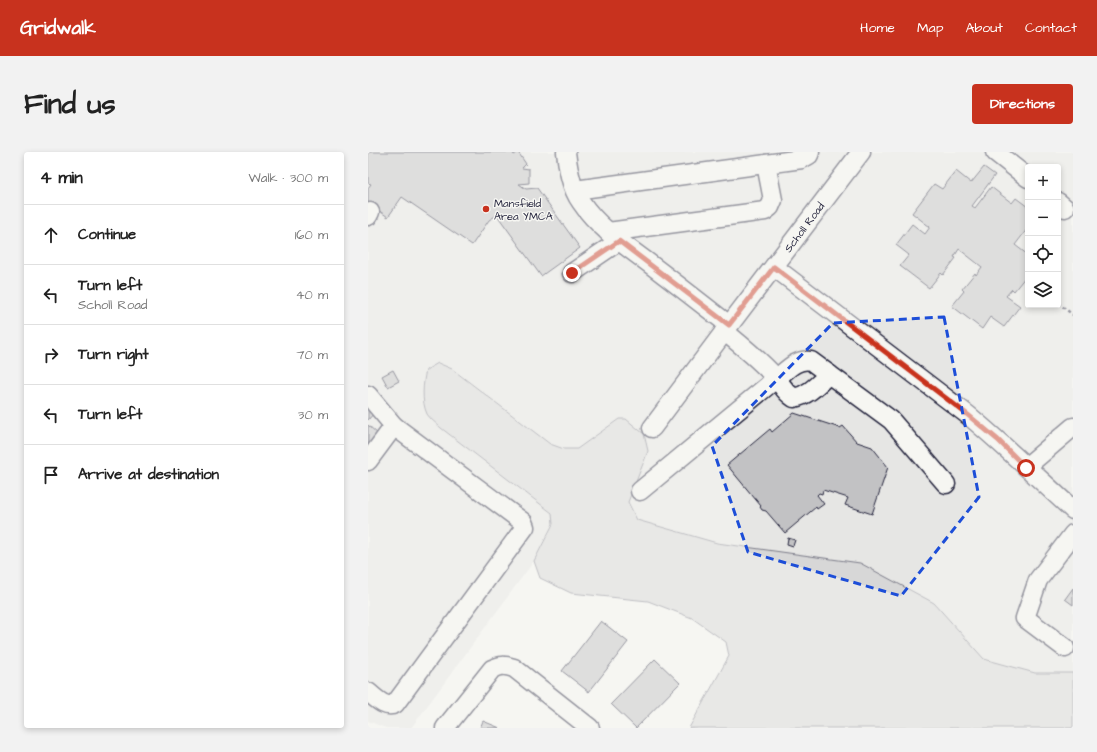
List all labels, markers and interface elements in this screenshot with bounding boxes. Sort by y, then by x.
text: Gridwalk [20,15,96,42]
text: Home [860,18,895,38]
text: Map [917,18,943,38]
text: About [965,18,1003,38]
text: Contact [1025,18,1077,38]
button: Directions [972,84,1073,124]
text: Find us [24,85,115,124]
map controls [1025,164,1061,308]
button: + [1025,164,1061,200]
text: 4 min [40,166,83,190]
text: Walk · 300 m [249,169,328,187]
place label: Mansfield Area YMCA [494,196,553,224]
street label: Scholl Road [781,199,828,255]
button: − [1025,200,1061,236]
marker: Mansfield Area YMCA [481,204,491,214]
icon: ahead [40,224,62,246]
text: Continue [78,224,136,245]
text: 160 m [295,226,328,244]
button: locate [1025,236,1061,272]
route end [563,264,581,282]
button: layers [1025,272,1061,308]
text: Turn left [78,275,142,296]
icon: left [40,284,62,306]
text: 40 m [296,286,328,304]
text: Scholl Road [78,296,147,314]
icon: right [40,344,62,366]
text: Turn right [78,344,149,365]
text: 70 m [296,346,328,364]
icon: left [40,404,62,426]
text: Turn left [78,404,142,425]
text: 30 m [298,406,328,424]
route start [1017,459,1035,477]
icon: arrive [40,464,62,486]
text: Arrive at destination [78,464,219,485]

